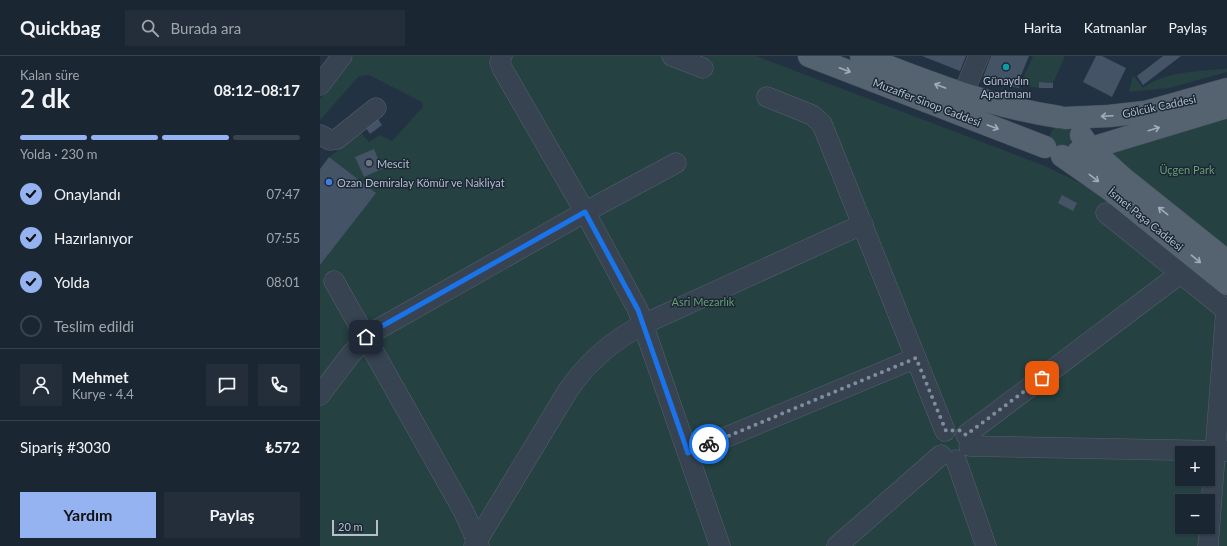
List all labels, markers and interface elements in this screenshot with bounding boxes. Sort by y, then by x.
search box [125,10,405,46]
text: Quickbag [20,16,101,39]
icon: search [139,17,161,39]
text: Burada ara [171,19,241,37]
text: Harita [1024,19,1062,36]
text: Katmanlar [1084,19,1146,36]
text: Paylaş [1168,19,1207,36]
marker: Günaydın Apartmanı [1001,62,1011,72]
text: Kalan süre [20,67,79,83]
one-way arrow [839,67,851,75]
place label: Günaydın Apartmanı [981,74,1031,100]
street label: Muzaffer Sinop Caddesi [871,75,983,129]
text: 08:12–08:17 [214,81,300,99]
text: 2 dk [20,82,70,114]
one-way arrow [934,82,947,89]
street label: Gölcük Caddesi [1121,92,1197,120]
one-way arrow [1101,112,1114,120]
one-way arrow [986,123,998,131]
one-way arrow [1147,125,1160,132]
text: Yolda · 230 m [20,146,98,162]
place label: Mescit [377,157,410,170]
marker: Mescit [364,158,374,168]
park label: Üçgen Park [1159,163,1215,176]
one-way arrow [1089,174,1100,182]
place label: Ozan Demiralay Kömür ve Nakliyat [337,176,505,189]
marker: Ozan Demiralay Kömür ve Nakliyat [324,177,334,187]
icon: check [20,183,42,205]
text: Onaylandı [54,185,121,203]
street label: İsmet Paşa Caddesi [1106,185,1186,253]
text: 07:47 [267,186,300,202]
one-way arrow [1158,207,1169,215]
icon: check [20,227,42,249]
text: Hazırlanıyor [54,229,133,247]
text: 07:55 [267,230,300,246]
one-way arrow [1191,255,1202,263]
icon: check [20,271,42,293]
text: Yolda [54,273,90,291]
text: 08:01 [267,274,300,290]
park label: Asri Mezarlık [672,295,735,308]
text: Teslim edildi [54,317,134,335]
pin [349,320,383,354]
icon: home [355,326,377,348]
pin [1025,361,1059,395]
button: person [20,364,62,406]
button: chat [206,364,248,406]
button: phone [258,364,300,406]
icon: bag [1031,367,1053,389]
text: Mehmet [72,368,129,386]
text: Kurye · 4.4 [72,386,134,402]
courier [689,424,729,464]
icon: bike [698,433,720,455]
text: Sipariş #3030 [20,438,110,456]
text: ₺572 [265,438,300,456]
map controls [1175,446,1215,534]
button: + [1175,446,1215,486]
button: Yardım [20,492,156,538]
button: Paylaş [164,492,300,538]
button: − [1175,494,1215,534]
scale bar [332,518,378,537]
text: 20 m [338,520,363,533]

